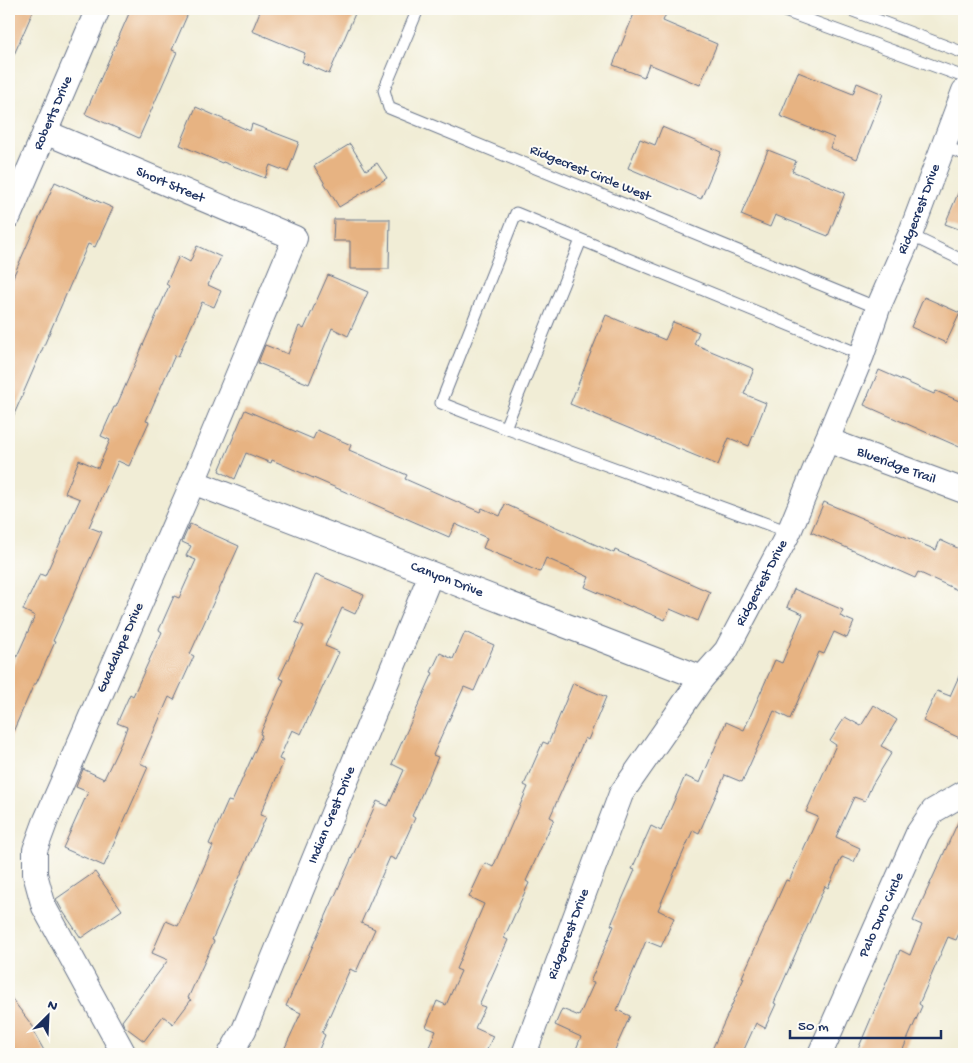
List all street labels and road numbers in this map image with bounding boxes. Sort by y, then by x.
street label: Roberts Drive [30,73,77,153]
street label: Ridgecrest Circle West [527,142,654,206]
street label: Ridgecrest Drive [894,161,945,257]
street label: Short Street [133,163,208,208]
street label: Blueridge Trail [854,443,938,488]
street label: Ridgecrest Drive [732,536,792,629]
street label: Canyon Drive [408,558,486,602]
street label: Guadalupe Drive [94,600,149,696]
street label: Indian Crest Drive [305,763,360,866]
street label: Palo Duro Circle [855,869,908,961]
street label: Ridgecrest Drive [544,886,594,982]

